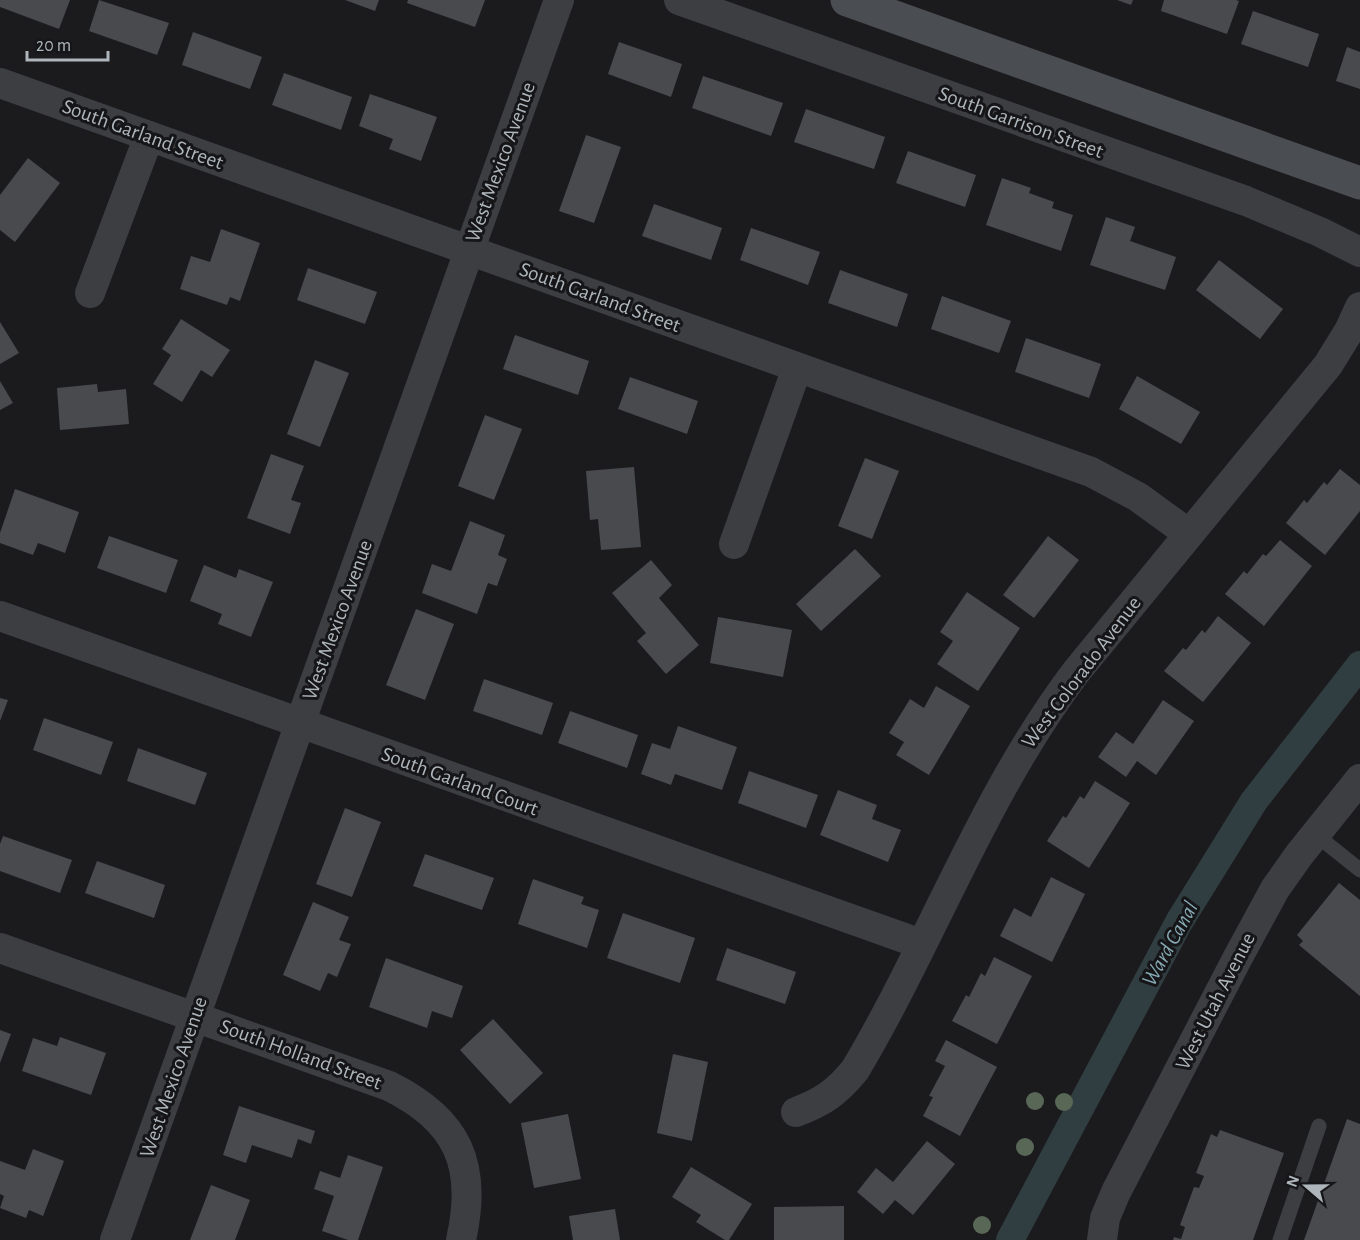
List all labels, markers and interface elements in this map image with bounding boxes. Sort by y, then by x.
scale bar [27,24,108,62]
text: 20 m [36,37,71,55]
street label: West Mexico Avenue [462,79,539,245]
street label: South Garrison Street [936,83,1106,162]
street label: South Garland Street [60,96,226,173]
street label: South Garland Street [517,259,683,336]
street label: West Mexico Avenue [299,537,376,703]
street label: West Colorado Avenue [1018,593,1145,752]
street label: South Garland Court [379,743,541,820]
water label: Ward Canal [1138,898,1202,989]
street label: West Utah Avenue [1172,929,1259,1073]
street label: West Mexico Avenue [136,994,211,1160]
street label: South Holland Street [217,1015,385,1094]
north arrow [1276,1156,1336,1216]
text: N [1283,1173,1302,1189]

